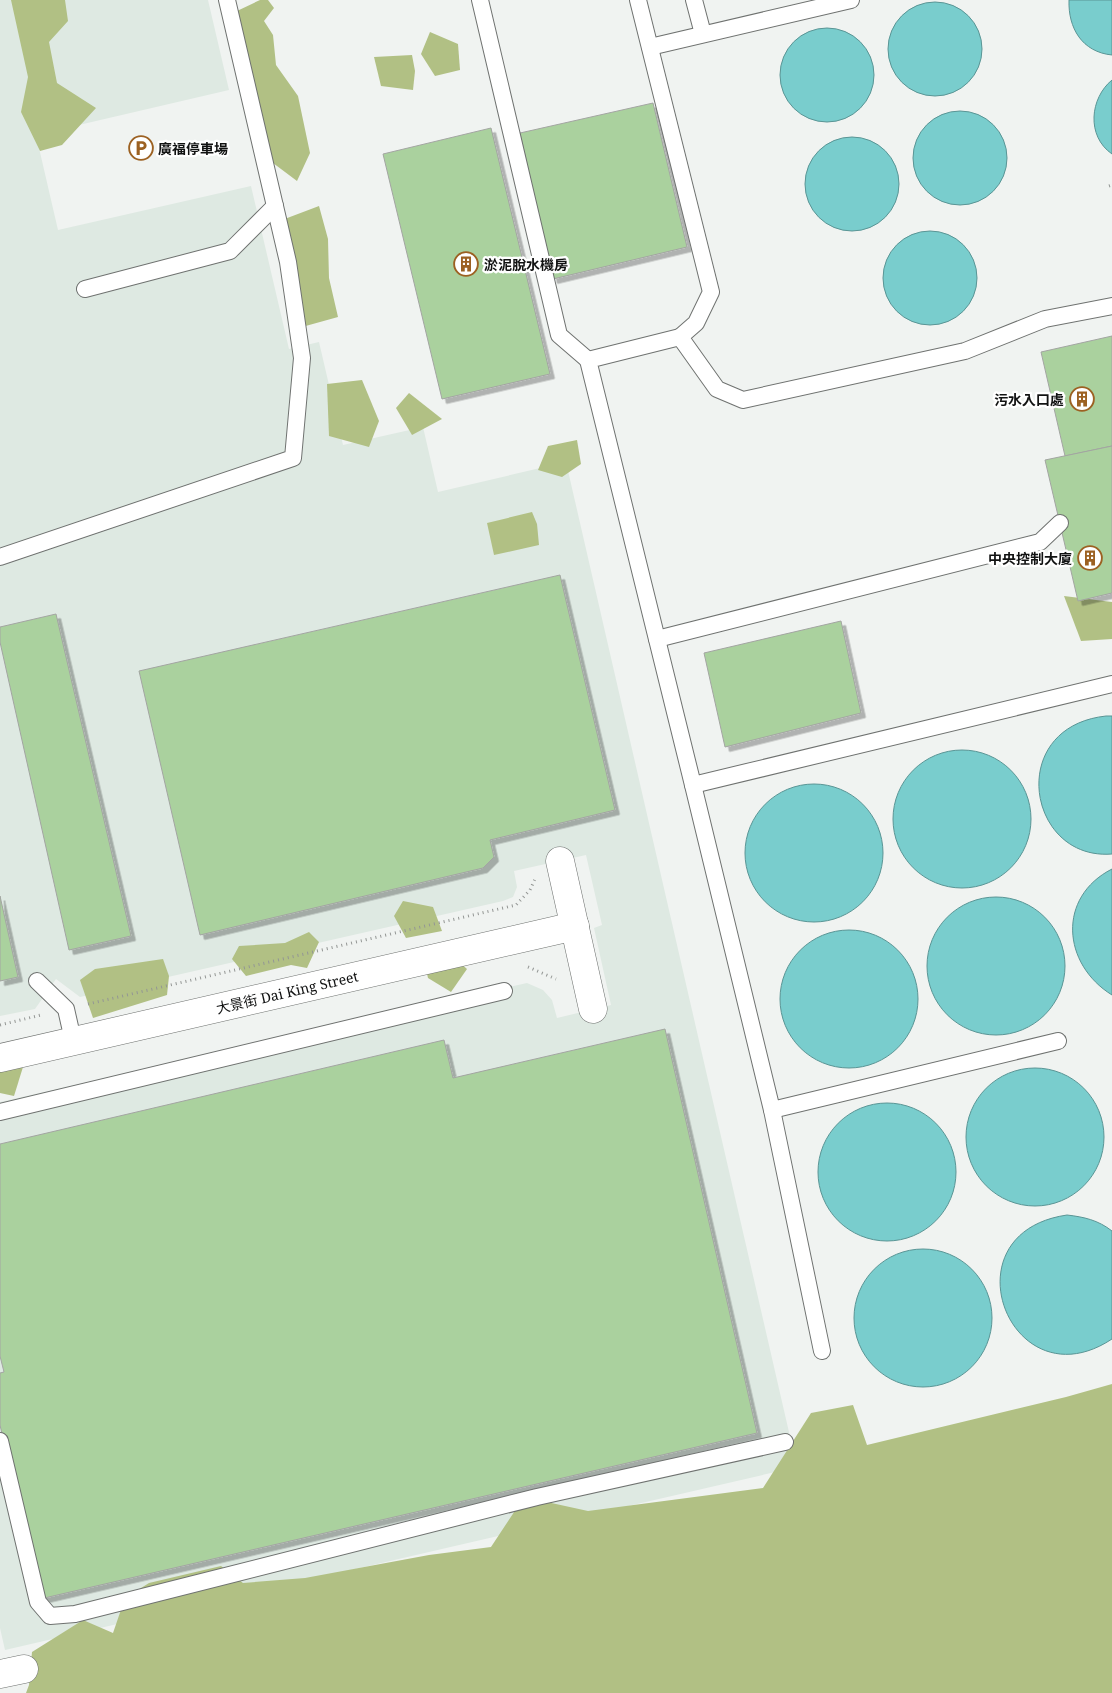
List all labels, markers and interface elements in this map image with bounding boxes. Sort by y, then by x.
parking icon: 廣福停車場 [128,135,154,161]
place label: 廣福停車場 [158,139,228,158]
building icon: 淤泥脫水機房 [453,251,479,277]
place label: 淤泥脫水機房 [484,255,568,274]
building icon: 污水入口處 [1069,386,1095,412]
place label: 污水入口處 [994,390,1064,409]
building icon: 中央控制大廈 [1077,545,1103,571]
place label: 中央控制大廈 [988,549,1072,568]
street label: 大景街 Dai King Street [214,966,360,1018]

